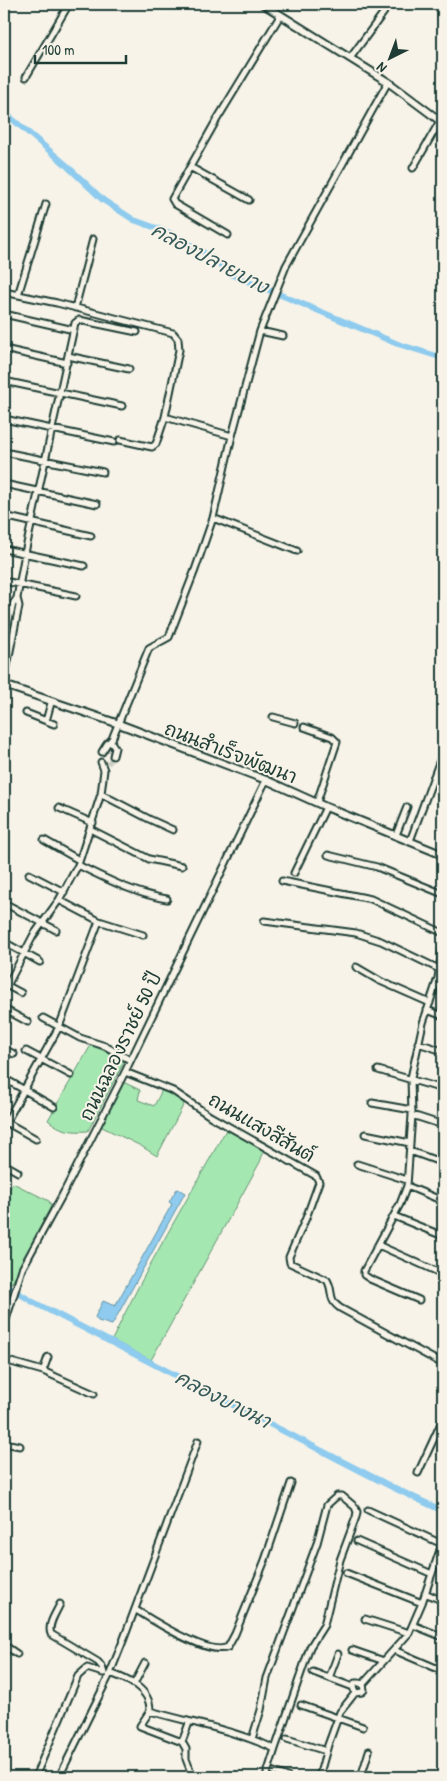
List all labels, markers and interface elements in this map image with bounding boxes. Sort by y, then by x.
scale bar [35,32,126,64]
north arrow [364,32,414,82]
text: 100 m [42,39,75,60]
text: N [371,58,390,78]
water label: คลองปลายบาง [147,215,275,300]
street label: ถนนสำเร็จพัฒนา [161,715,301,789]
street label: ถนนฉลองราชย์ 50 ปี [73,967,167,1125]
street label: ถนนแสงสีสันต์ [204,1086,320,1168]
water label: คลองบางนา [171,1363,277,1435]

